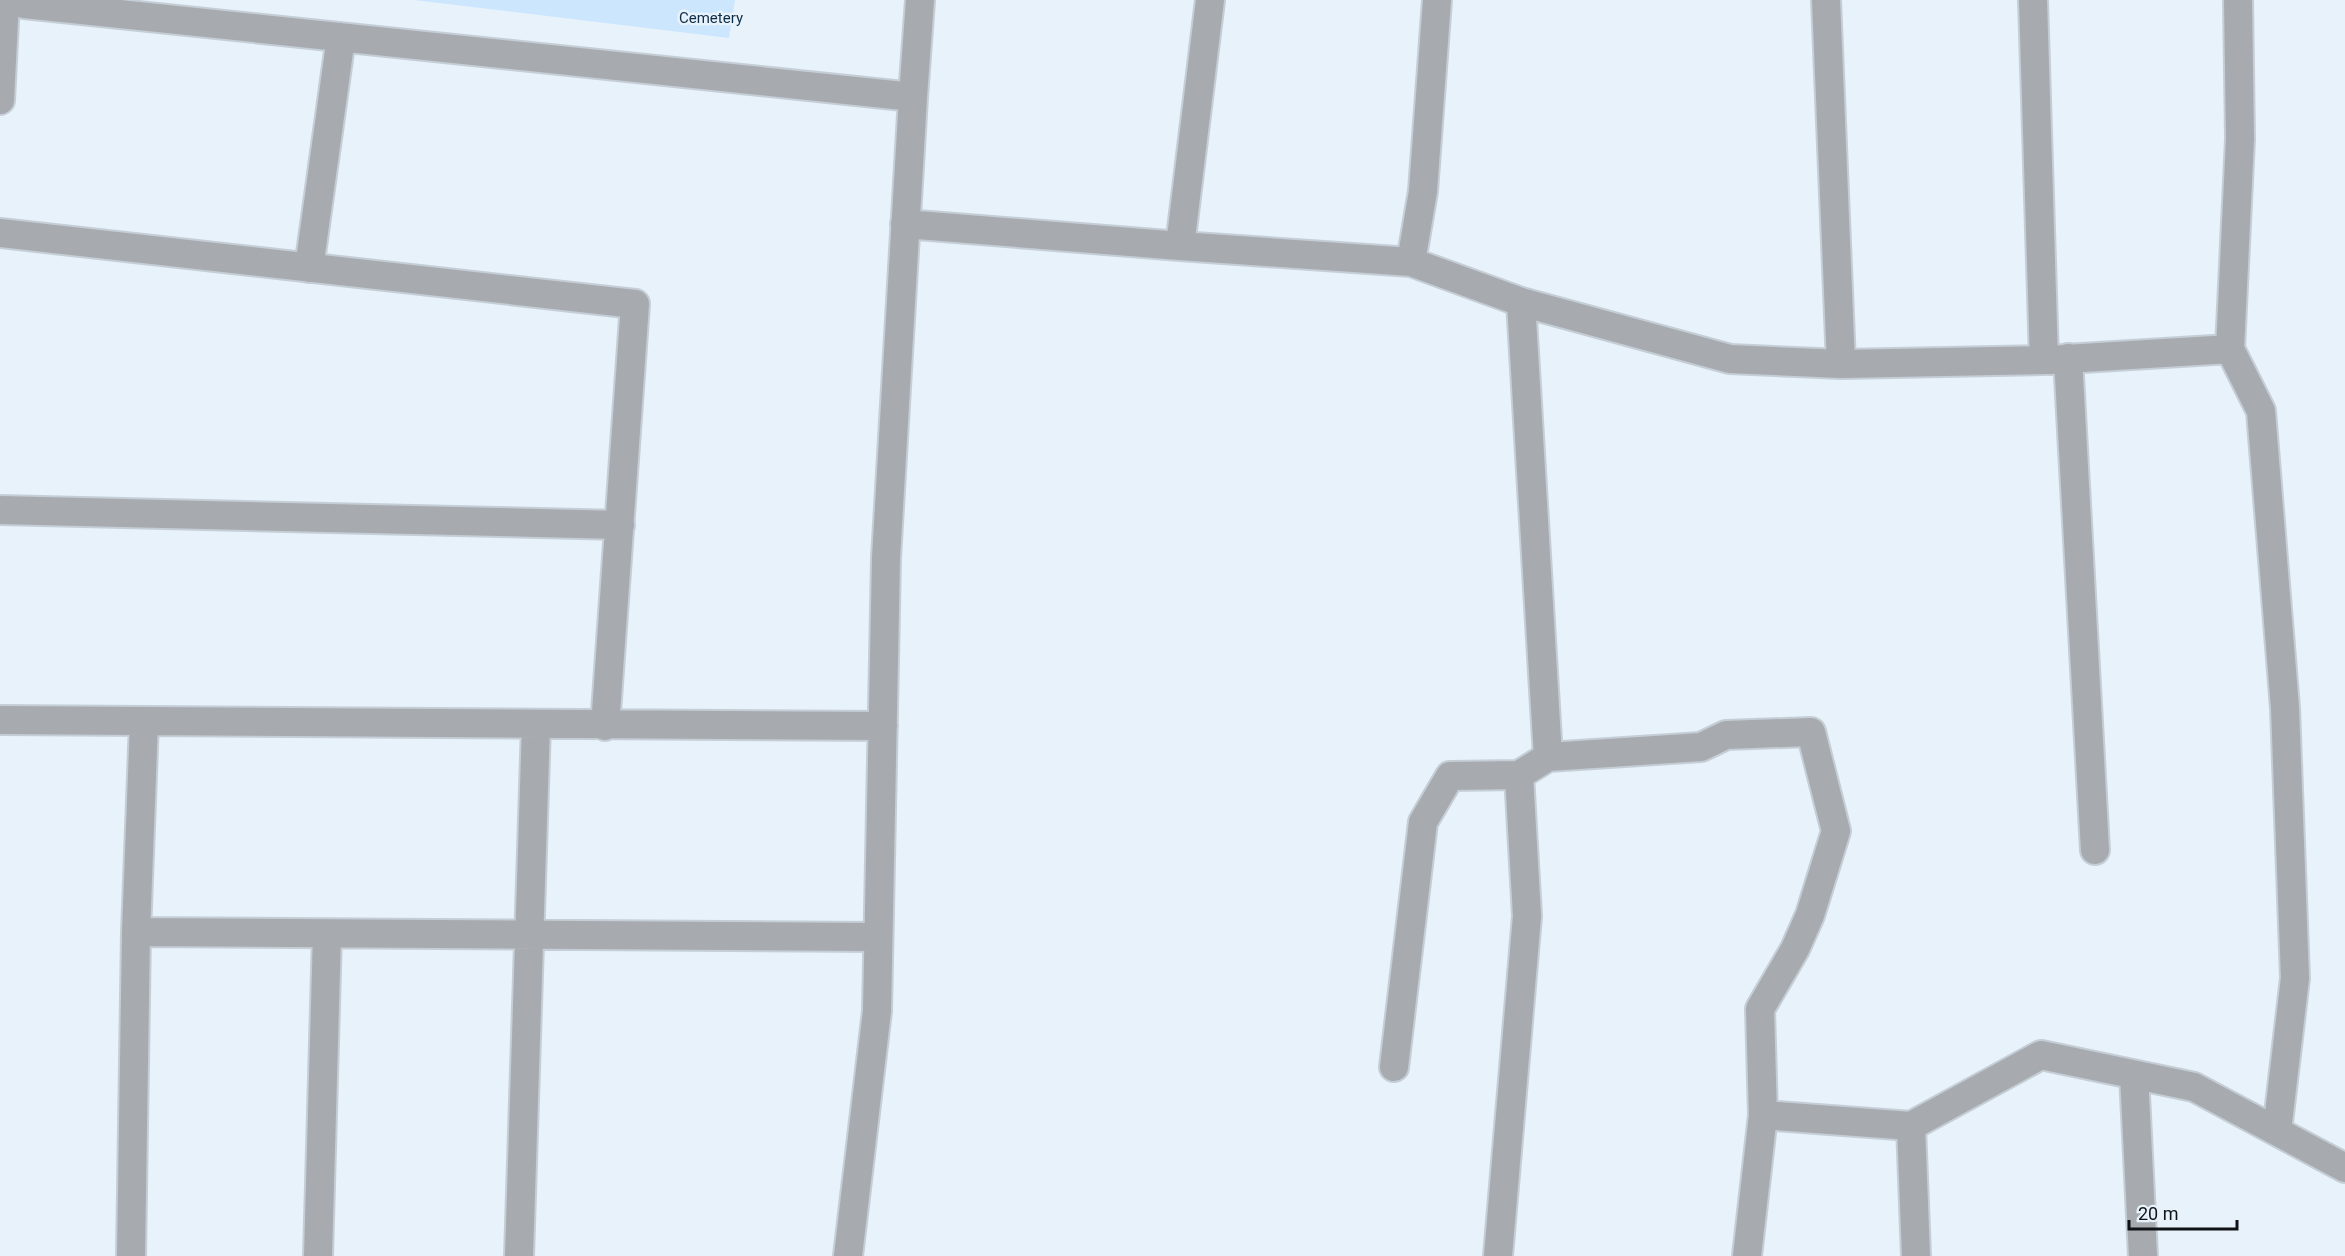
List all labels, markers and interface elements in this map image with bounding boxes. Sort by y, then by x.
park label: Cemetery [679,9,743,27]
scale bar [2129,1193,2237,1231]
text: 20 m [2138,1203,2178,1224]

